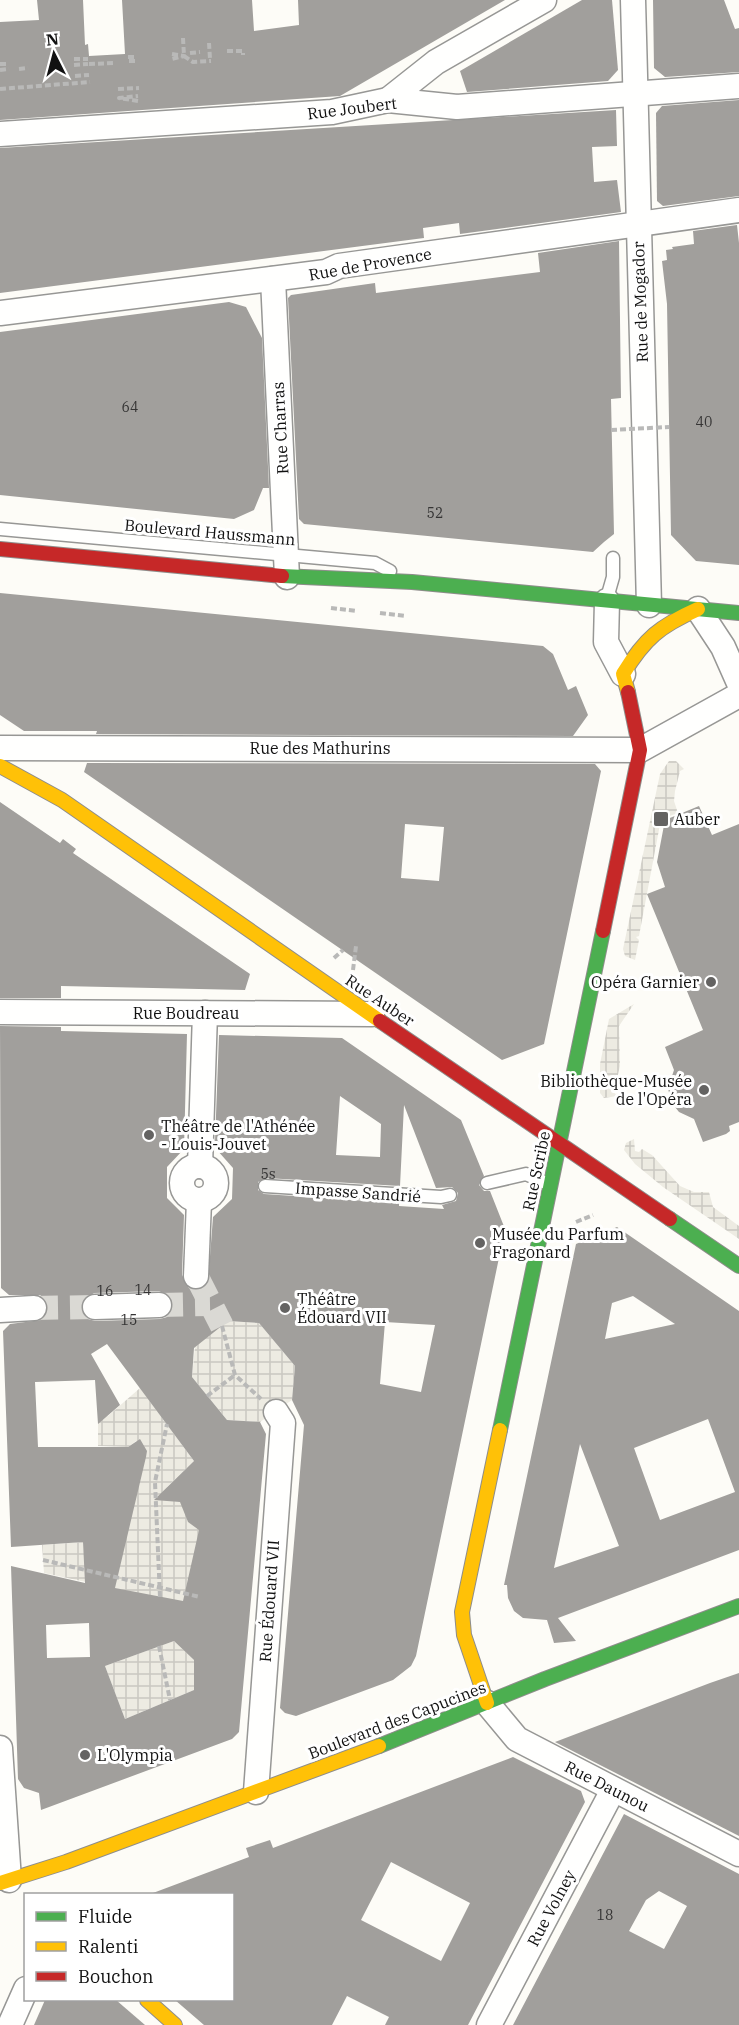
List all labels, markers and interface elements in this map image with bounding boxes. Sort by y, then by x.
north arrow [24,24,84,84]
text: N [45,28,60,50]
street label: Rue Joubert [306,93,398,123]
street label: Rue de Mogador [628,241,652,363]
street label: Rue de Provence [307,243,433,285]
street label: Rue Charras [268,381,292,475]
house number: 64 [122,398,138,416]
house number: 40 [696,413,712,431]
house number: 52 [427,504,443,522]
street label: Boulevard Haussmann [124,515,296,549]
street label: Rue des Mathurins [250,738,390,758]
place label: Auber [674,809,720,829]
marker: Auber [652,810,670,828]
street label: Rue Auber [342,970,418,1030]
place label: Opéra Garnier [591,972,699,992]
marker: Opéra Garnier [704,975,718,989]
street label: Rue Boudreau [133,1003,239,1023]
place label: Bibliothèque-Musée de l'Opéra [540,1071,692,1109]
marker: Bibliothèque-Musée de l'Opéra [697,1083,711,1097]
place label: Théâtre de l'Athénée - Louis-Jouvet [161,1116,315,1154]
marker: Théâtre de l'Athénée - Louis-Jouvet [142,1128,156,1142]
street label: Rue Scribe [518,1129,554,1213]
house number: 5s [260,1165,276,1183]
street label: Impasse Sandrié [294,1178,422,1206]
place label: Musée du Parfum Fragonard [492,1224,624,1262]
marker: Musée du Parfum Fragonard [473,1236,487,1250]
house number: 14 [135,1281,151,1299]
house number: 16 [97,1282,113,1300]
place label: Théâtre Édouard VII [297,1289,387,1327]
marker: Théâtre Édouard VII [278,1301,292,1315]
house number: 15 [121,1311,137,1329]
street label: Rue Édouard VII [254,1539,283,1663]
street label: Boulevard des Capucines [305,1677,489,1763]
place label: L'Olympia [97,1745,173,1765]
marker: L'Olympia [78,1748,92,1762]
street label: Rue Daunou [562,1756,653,1816]
street label: Rue Volney [523,1866,580,1950]
legend [24,1893,234,2001]
text: Fluide [78,1905,132,1928]
house number: 18 [597,1906,613,1924]
text: Ralenti [78,1935,139,1958]
text: Bouchon [78,1965,154,1988]

